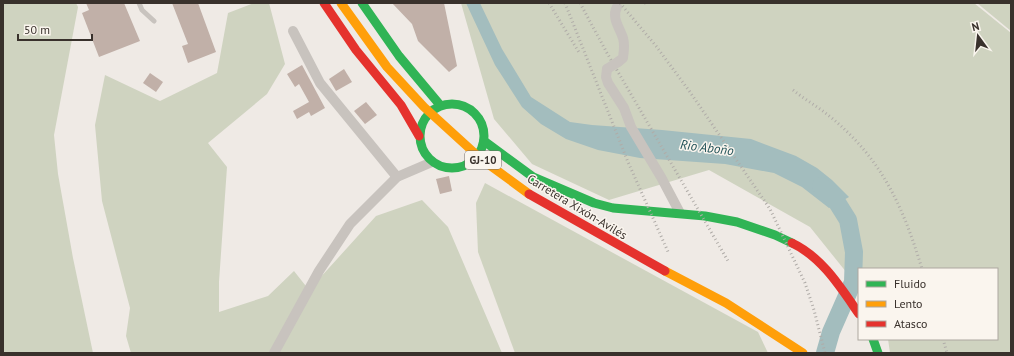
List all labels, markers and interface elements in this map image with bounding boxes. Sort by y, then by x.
scale bar [18,16,92,42]
north arrow [958,16,998,56]
text: N [970,19,981,34]
text: 50 m [24,22,50,37]
water label: Rio Aboño [679,136,735,159]
road number: GJ-10 [465,151,501,169]
street label: Carretera Xixón-Avilés [525,171,630,242]
legend [858,268,998,340]
text: Fluido [894,276,926,291]
text: Lento [894,296,923,311]
text: Atasco [894,316,927,331]

